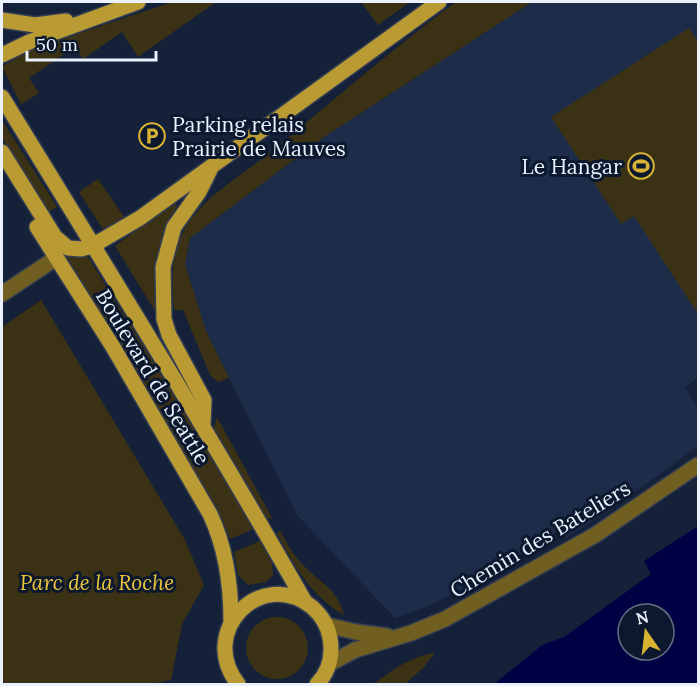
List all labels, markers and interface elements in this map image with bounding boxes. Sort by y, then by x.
scale bar [27,24,156,62]
text: 50 m [36,33,78,56]
place label: Parking relais Prairie de Mauves [172,111,346,162]
parking icon: Parking relais Prairie de Mauves [137,121,167,151]
sports icon: Le Hangar [626,151,656,181]
place label: Le Hangar [522,153,622,180]
street label: Boulevard de Seattle [90,284,216,470]
street label: Chemin des Bateliers [445,474,635,604]
park label: Parc de la Roche [20,569,174,596]
north arrow [616,602,676,662]
text: N [634,606,651,629]

